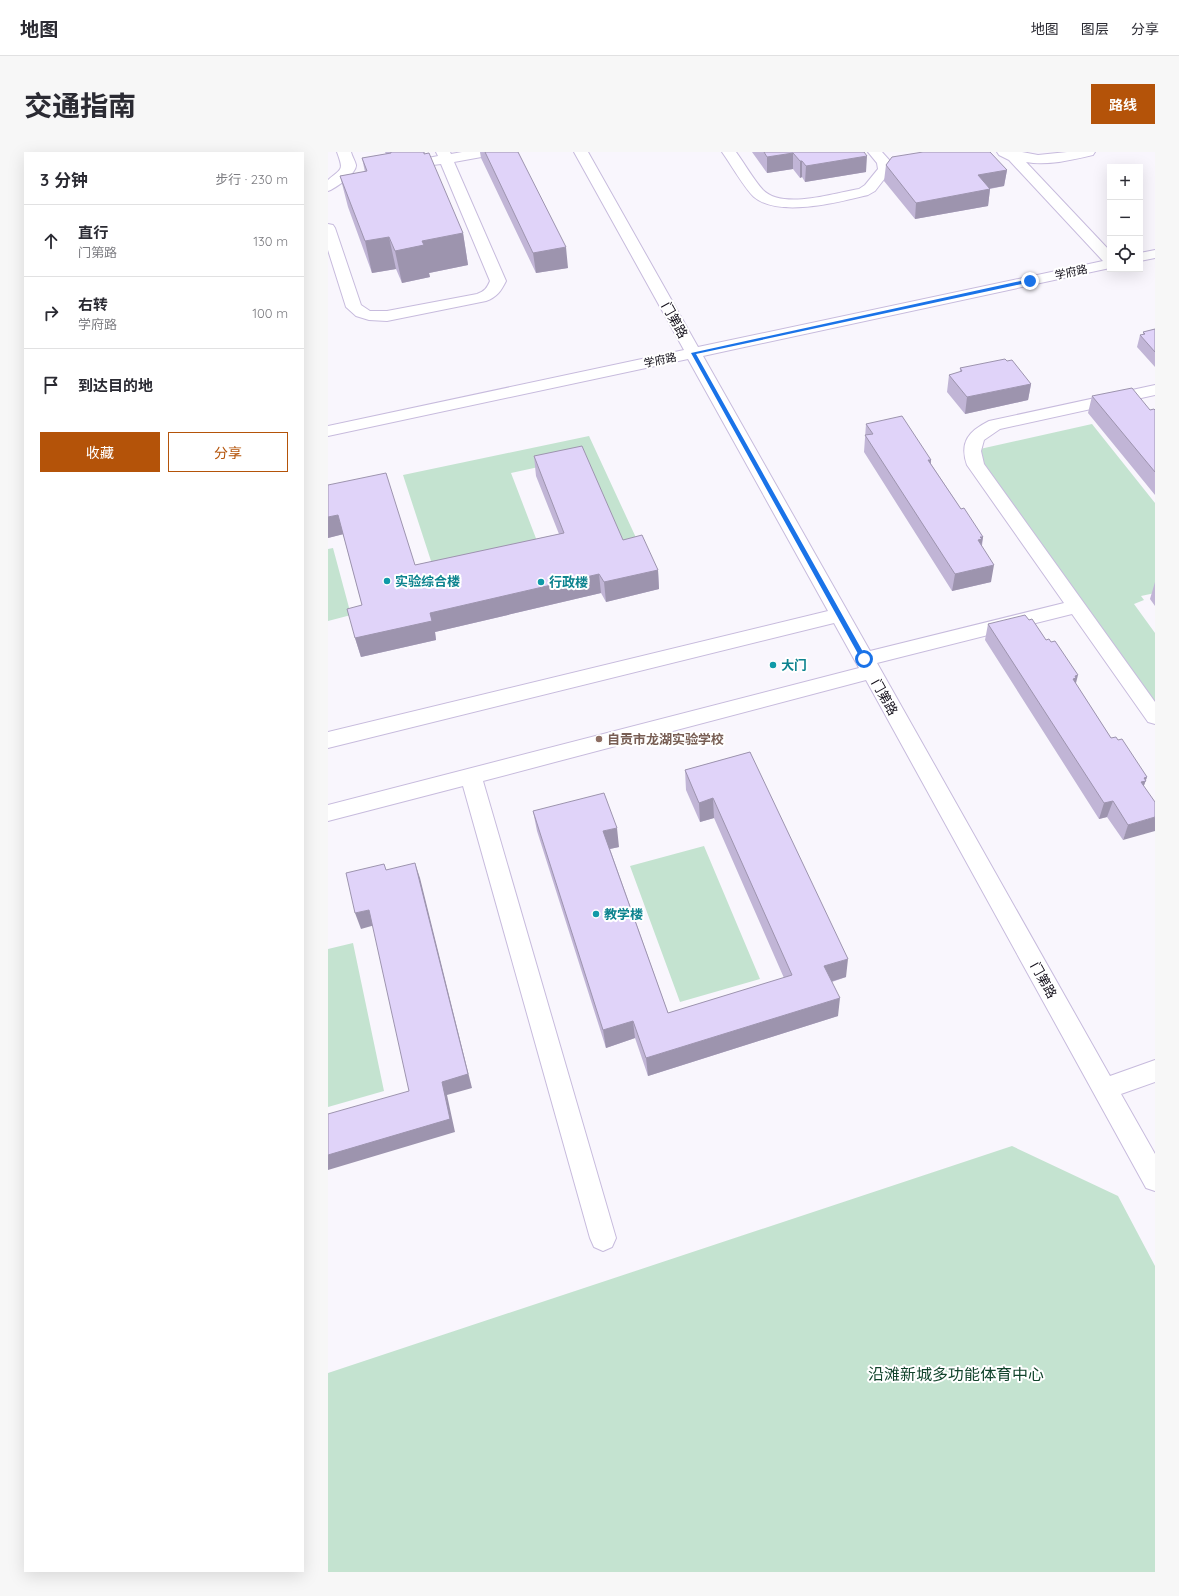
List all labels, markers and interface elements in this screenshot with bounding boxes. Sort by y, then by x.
text: 地图 [20,17,58,41]
text: 地图 [1031,20,1059,38]
text: 图层 [1081,20,1109,38]
text: 分享 [1131,20,1159,38]
button: 路线 [1091,84,1155,124]
text: 交通指南 [24,88,136,123]
map controls [1107,164,1143,272]
button: + [1107,164,1143,200]
text: 3 分钟 [40,169,88,190]
text: 步行 · 230 m [215,171,288,187]
button: − [1107,200,1143,236]
text: 直行 [78,223,108,242]
icon: ahead [40,230,62,252]
text: 130 m [253,233,288,249]
button: locate [1107,236,1143,272]
text: 门第路 [78,244,117,260]
street label: 学府路 [1053,262,1089,282]
route end [1021,272,1039,290]
text: 右转 [78,295,108,314]
street label: 门第路 [659,299,691,341]
icon: right [40,302,62,324]
text: 100 m [252,305,288,321]
text: 学府路 [78,316,117,332]
street label: 学府路 [642,350,678,370]
icon: arrive [40,374,62,396]
text: 到达目的地 [78,376,153,395]
button: 收藏 [40,432,160,472]
button: 分享 [168,432,288,472]
place label: 实验综合楼 [395,573,460,589]
place label: 行政楼 [549,574,588,590]
marker: 实验综合楼 [382,576,392,586]
marker: 行政楼 [536,577,546,587]
route start [855,650,873,668]
place label: 大门 [781,657,807,673]
marker: 大门 [768,660,778,670]
street label: 门第路 [869,676,901,718]
place label: 自贡市龙湖实验学校 [607,731,724,747]
marker: 自贡市龙湖实验学校 [594,734,604,744]
place label: 教学楼 [604,906,643,922]
marker: 教学楼 [591,909,601,919]
street label: 门第路 [1028,959,1060,1001]
park label: 沿滩新城多功能体育中心 [868,1364,1044,1384]

